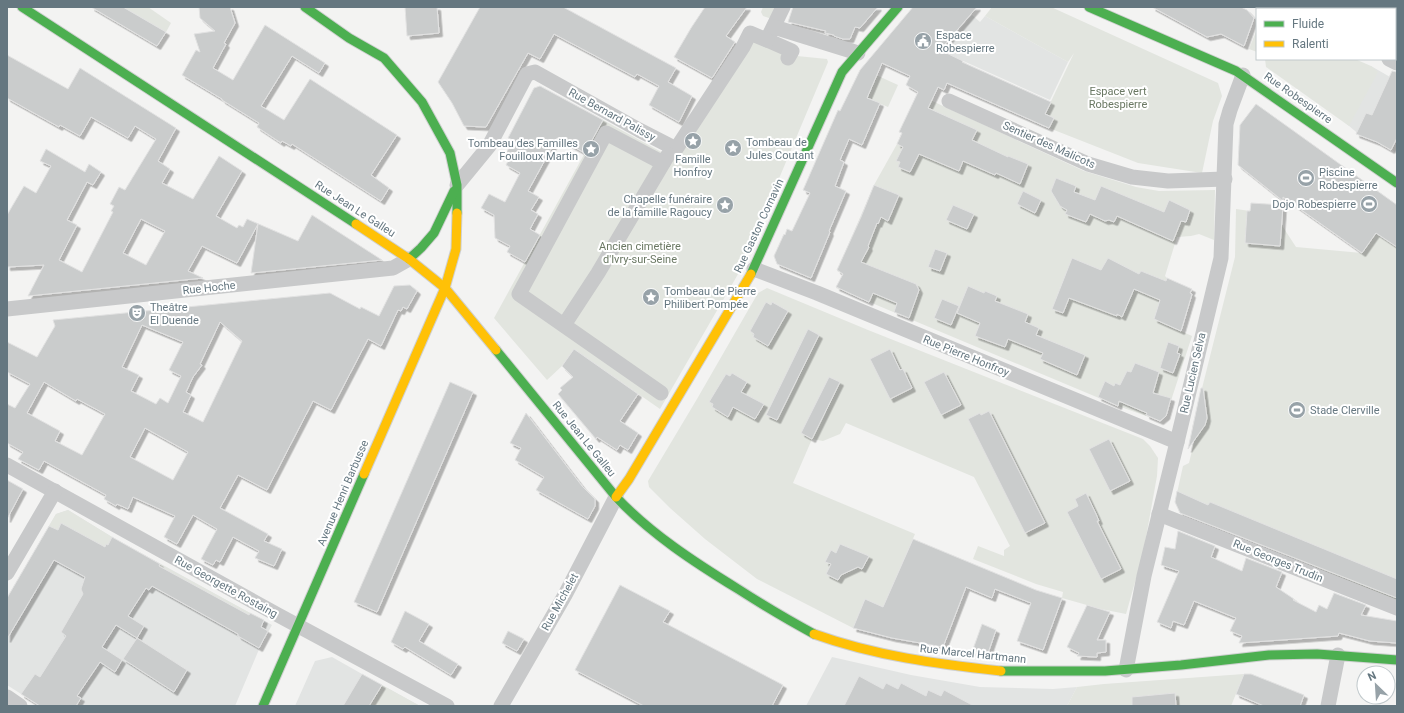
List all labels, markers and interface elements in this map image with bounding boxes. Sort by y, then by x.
legend [1256,8,1396,60]
text: Fluide [1292,17,1324,31]
place label: Espace Robespierre [936,29,995,55]
public building icon: Espace Robespierre [913,31,933,51]
text: Ralenti [1292,37,1329,51]
street label: Rue Robespierre [1261,70,1335,126]
park label: Espace vert Robespierre [1089,85,1147,111]
street label: Rue Bernard Palissy [566,86,658,145]
street label: Sentier des Malicots [1001,119,1097,171]
place icon: Famille Honfroy [683,131,703,151]
place label: Tombeau de Jules Coutant [746,136,814,162]
place label: Tombeau des Familles Fouilloux Martin [468,137,578,163]
place icon: Tombeau de Jules Coutant [723,138,743,158]
place icon: Tombeau des Familles Fouilloux Martin [581,139,601,159]
place label: Famille Honfroy [673,153,713,179]
place label: Piscine Robespierre [1319,166,1378,192]
sports icon: Piscine Robespierre [1296,168,1316,188]
street label: Rue Gaston Cornavin [731,177,787,275]
street label: Rue Jean Le Galleu [312,178,398,240]
place label: Chapelle funéraire de la famille Ragoucy [608,193,713,219]
sports icon: Dojo Robespierre [1359,194,1379,214]
place icon: Chapelle funéraire de la famille Ragoucy [715,195,735,215]
place label: Dojo Robespierre [1272,198,1356,211]
park label: Ancien cimetière d'Ivry-sur-Seine [599,240,681,266]
street label: Rue Hoche [182,279,236,297]
place label: Tombeau de Pierre Philibert Pompée [664,285,756,311]
place icon: Tombeau de Pierre Philibert Pompée [641,287,661,307]
place label: Theâtre El Duende [150,301,199,327]
theatre icon: Theâtre El Duende [127,303,147,323]
street label: Rue Lucien Selva [1177,331,1209,415]
street label: Rue Pierre Honfroy [921,333,1012,380]
street label: Rue Jean Le Galleu [550,399,618,479]
sports icon: Stade Clerville [1287,400,1307,420]
place label: Stade Clerville [1310,404,1380,417]
street label: Avenue Henri Barbusse [315,438,371,548]
street label: Rue Georges Trudin [1231,537,1325,585]
street label: Rue Georgette Rostaing [172,553,280,621]
street label: Rue Michelet [539,571,581,633]
street label: Rue Marcel Hartmann [919,642,1027,666]
north arrow [1356,665,1396,705]
text: N [1366,669,1378,684]

